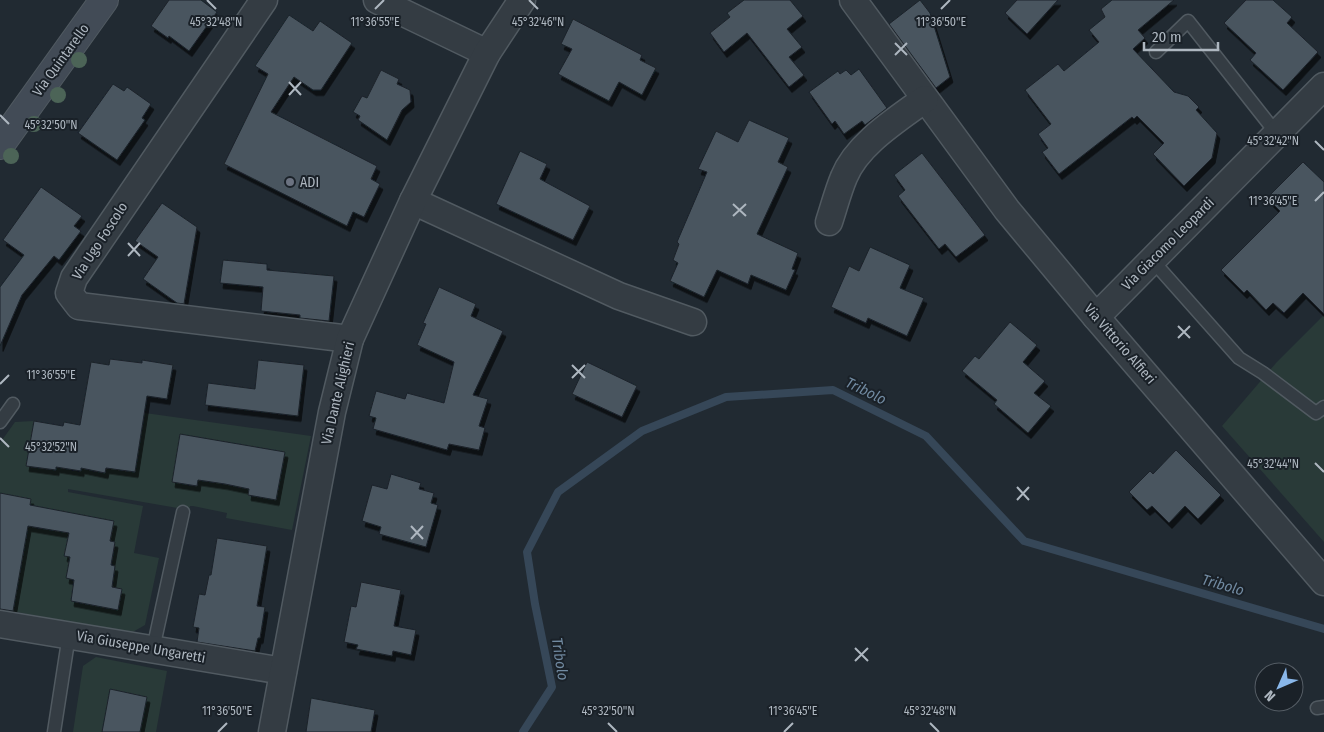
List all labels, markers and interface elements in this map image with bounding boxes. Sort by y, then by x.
text: 45°32'48"N [190,15,242,29]
text: 11°36'55"E [350,15,400,29]
text: 45°32'46"N [512,15,564,29]
text: 11°36'50"E [916,15,966,29]
scale bar [1144,20,1218,52]
street label: Via Quintarello [29,21,93,99]
text: 20 m [1152,28,1182,46]
text: 45°32'50"N [24,118,78,132]
text: 45°32'42"N [1247,134,1299,148]
place label: ADI [300,174,319,191]
marker: ADI [284,176,296,188]
street label: Via Giacomo Leopardi [1118,194,1218,294]
text: 11°36'45"E [1249,194,1298,208]
street label: Via Ugo Foscolo [69,199,131,283]
street label: Via Vittorio Alfieri [1081,300,1159,388]
street label: Via Dante Alighieri [318,340,358,446]
text: 11°36'55"E [26,368,76,382]
water label: Tribolo [843,373,889,409]
text: 45°32'52"N [25,440,77,454]
text: 45°32'44"N [1247,457,1299,471]
water label: Tribolo [1200,570,1246,600]
street label: Via Giuseppe Ungaretti [75,627,207,667]
water label: Tribolo [548,636,572,682]
north arrow [1254,662,1304,712]
text: N [1261,687,1279,705]
text: 11°36'50"E [202,704,252,718]
text: 45°32'50"N [581,704,635,718]
text: 11°36'45"E [769,704,818,718]
text: 45°32'48"N [904,704,956,718]

